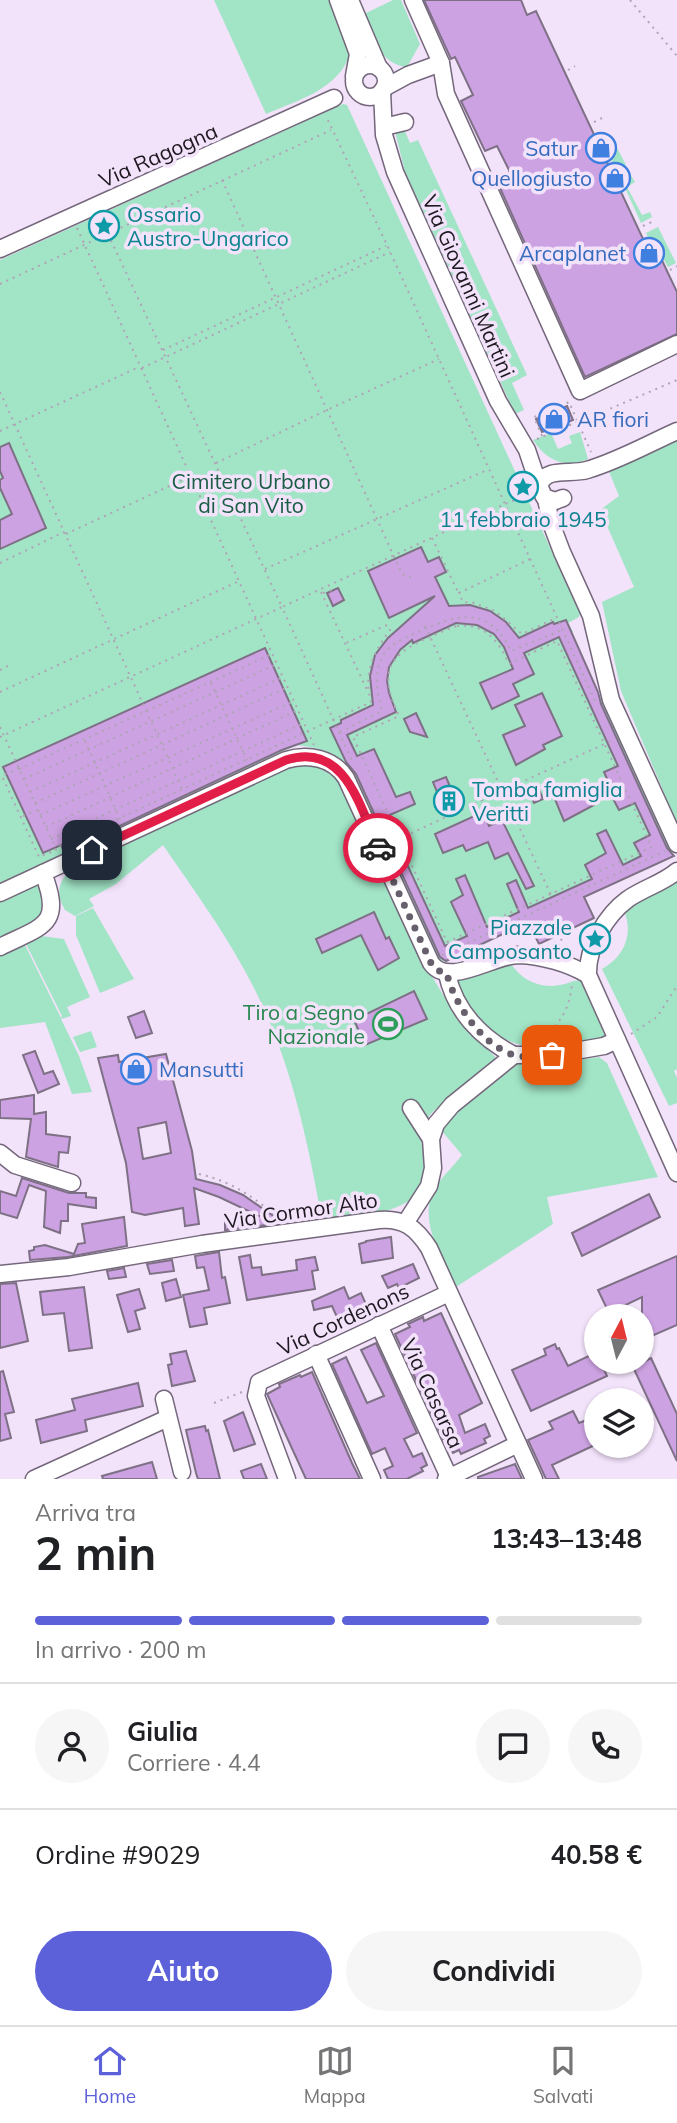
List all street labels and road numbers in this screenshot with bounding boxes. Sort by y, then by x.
street label: Via Ragogna [95,117,221,193]
street label: Via Giovanni Martini [417,191,521,381]
street label: Via Cormor Alto [223,1186,379,1234]
street label: Via Cordenons [273,1277,413,1361]
street label: Via Casarsa [396,1334,470,1452]

